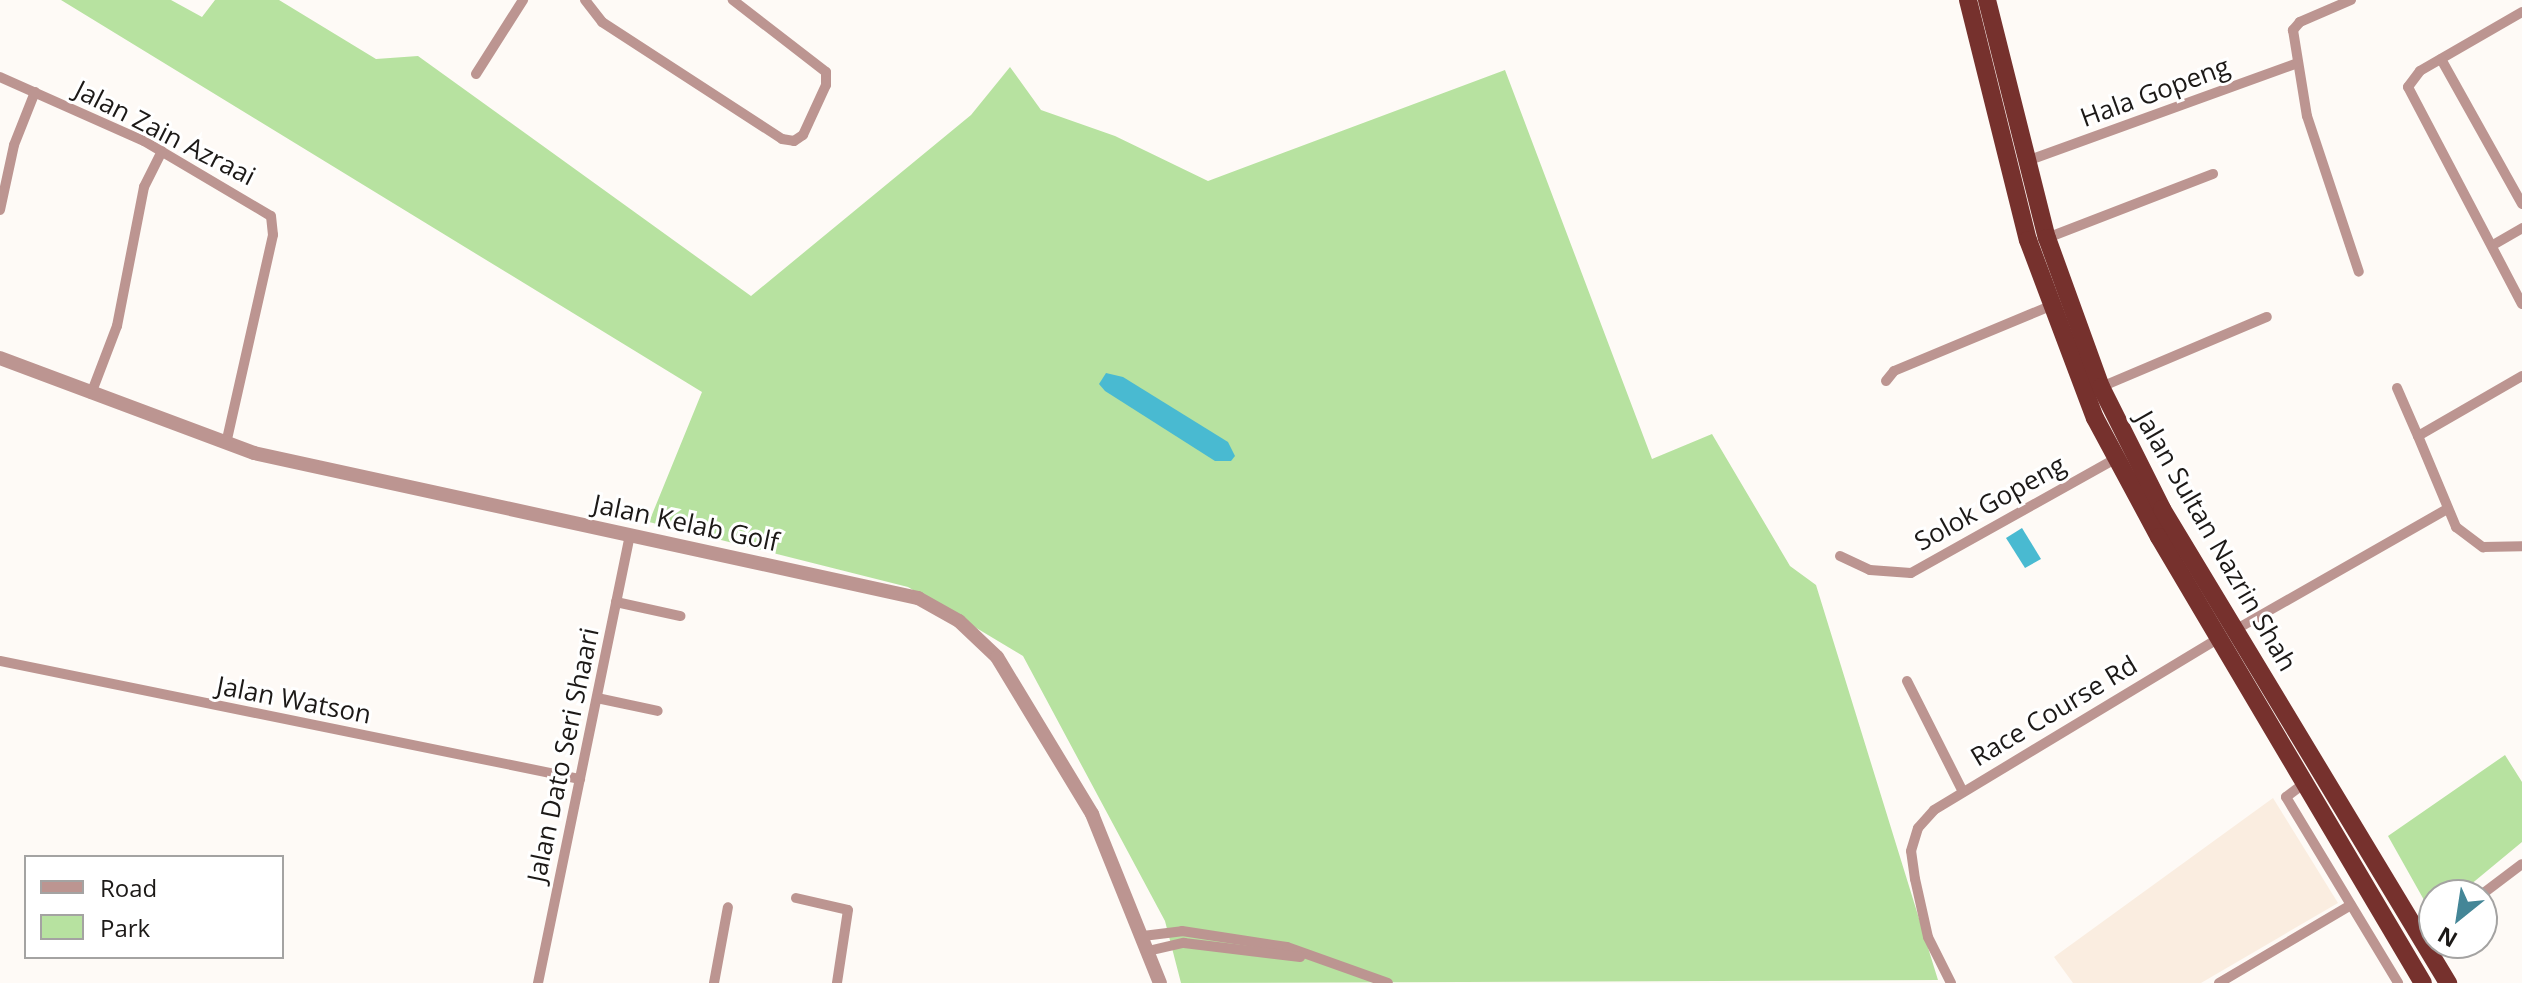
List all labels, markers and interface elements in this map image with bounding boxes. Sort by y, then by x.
street label: Hala Gopeng [2076,51,2234,133]
street label: Jalan Zain Azraai [70,74,260,192]
street label: Jalan Sultan Nazrin Shah [2129,405,2303,677]
street label: Solok Gopeng [1909,449,2071,557]
street label: Jalan Kelab Golf [590,488,782,558]
street label: Jalan Dato Seri Shaari [521,625,605,885]
street label: Race Course Rd [1965,649,2143,773]
street label: Jalan Watson [214,670,374,730]
legend [24,855,284,959]
text: Road [100,871,157,904]
north arrow [2418,879,2498,959]
text: Park [100,911,150,944]
text: N [2432,921,2462,956]

